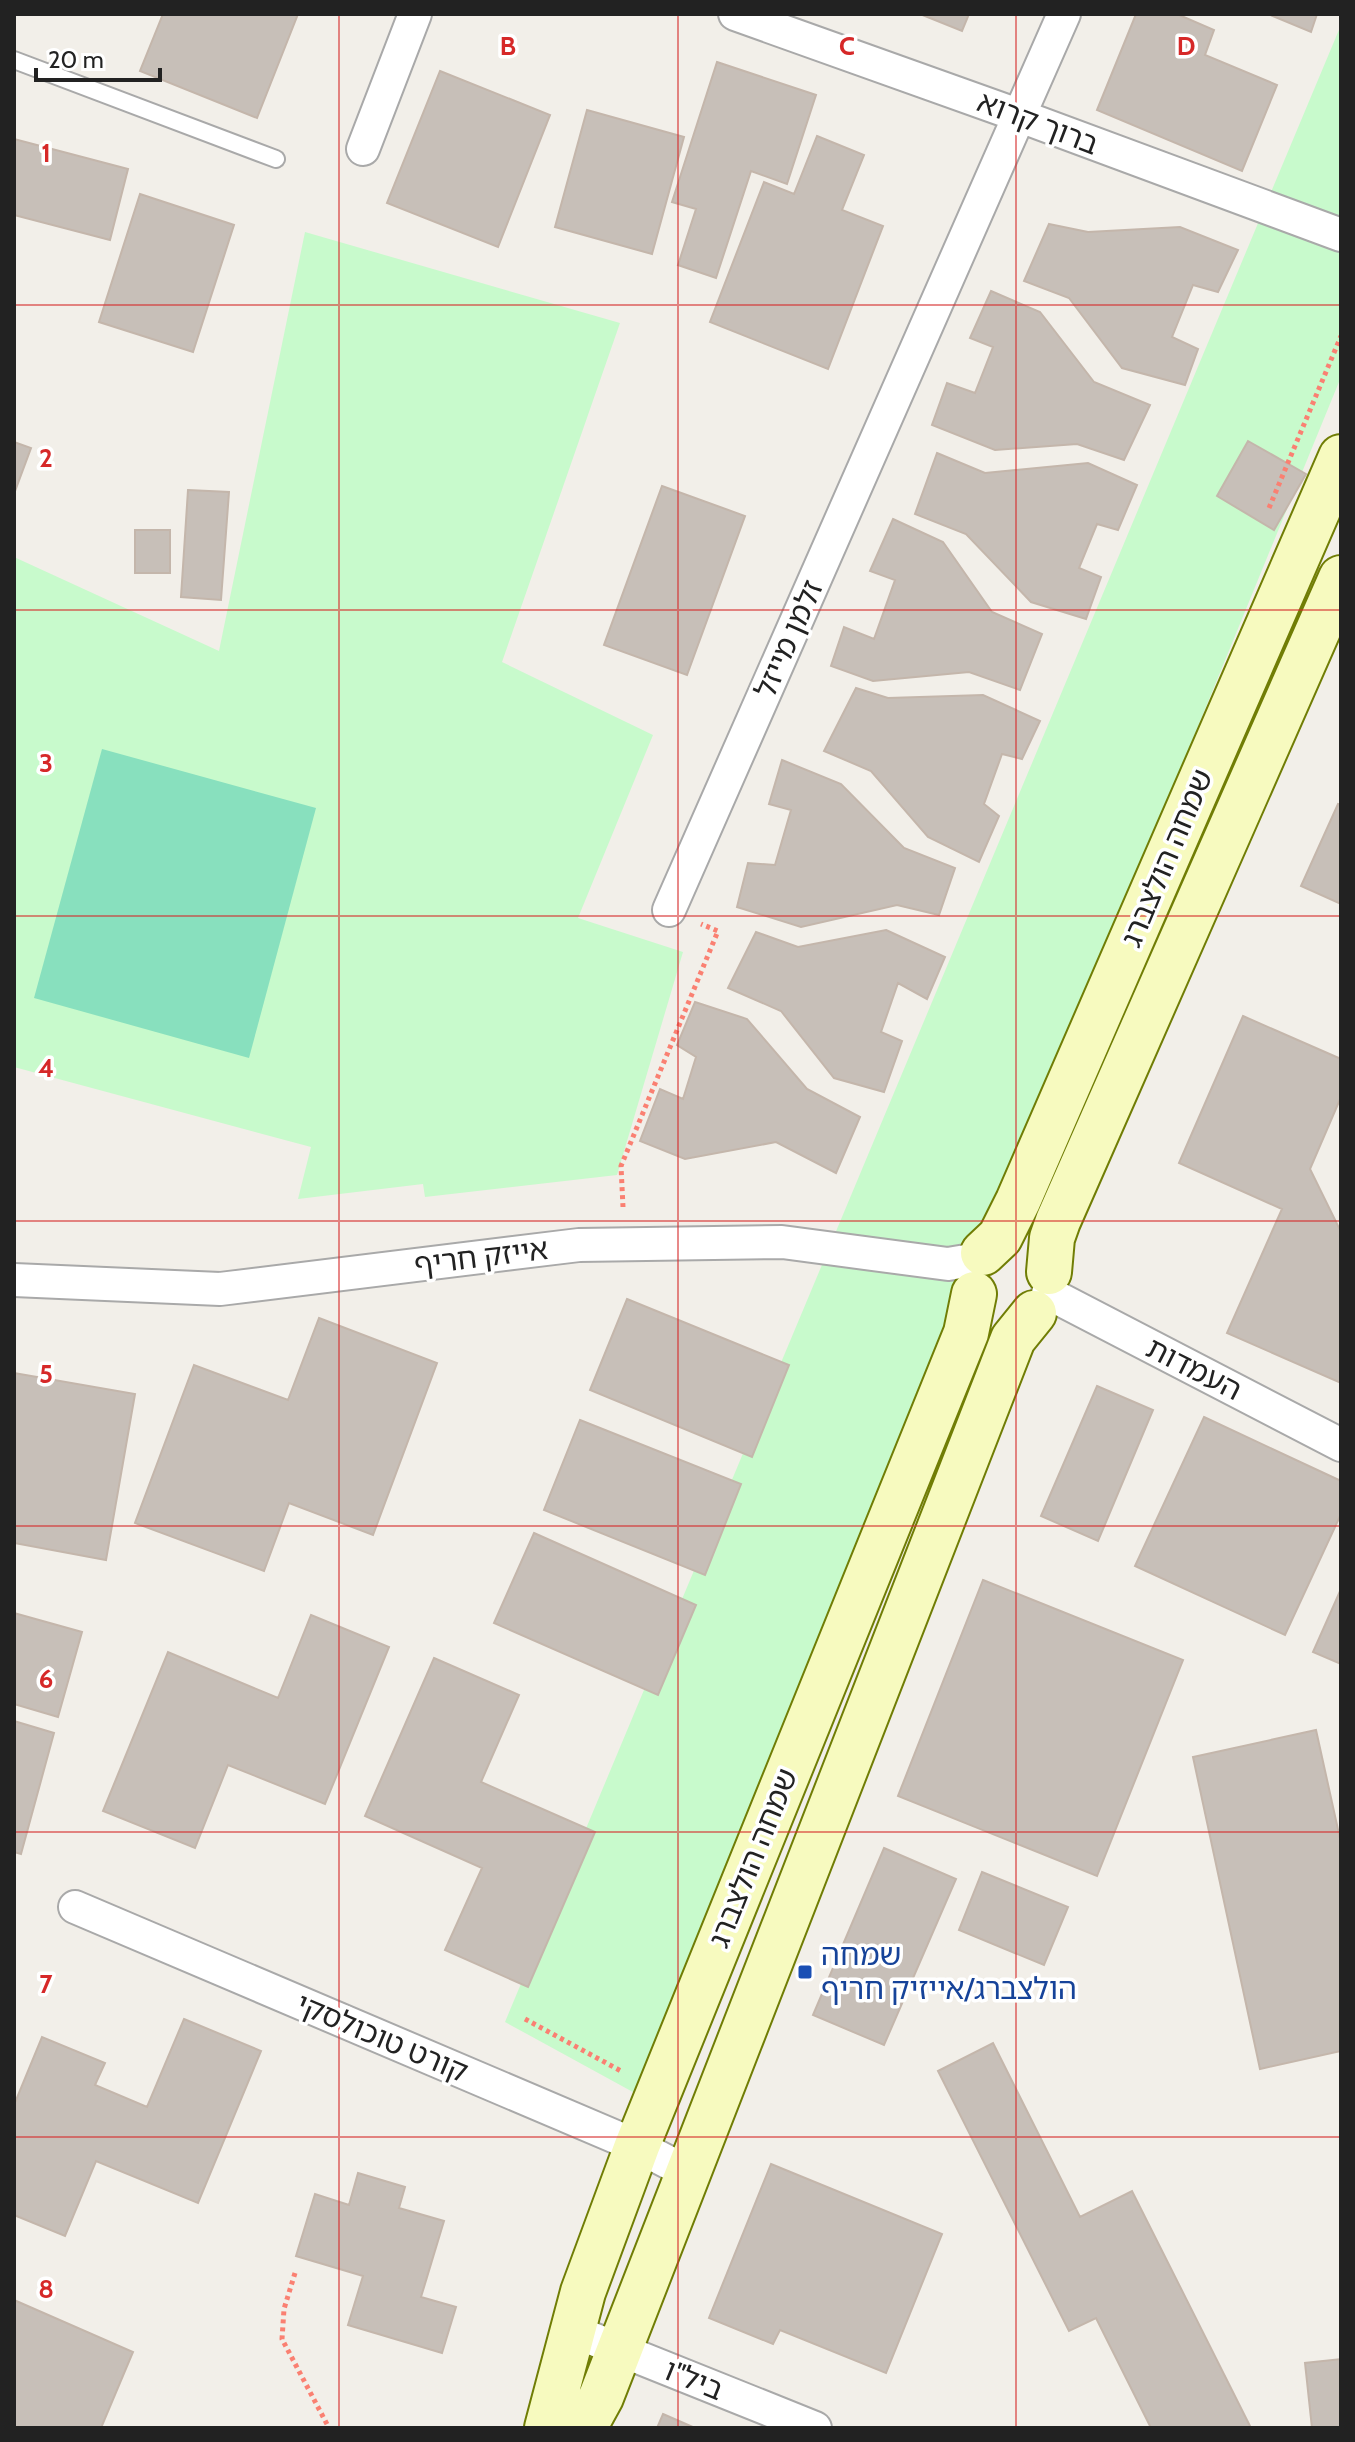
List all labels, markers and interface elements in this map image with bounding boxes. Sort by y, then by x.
text: B [500,30,516,62]
text: C [839,30,855,62]
text: D [1177,30,1195,62]
scale bar [36,32,160,82]
text: 20 m [48,45,104,74]
street label: ברוך קרוא [972,83,1104,163]
text: 1 [41,137,51,169]
text: 2 [39,442,53,474]
street label: זלמן מייזל [746,574,831,703]
text: 3 [39,747,53,779]
street label: שמחה הולצברג [1112,763,1221,952]
text: 4 [38,1052,54,1084]
street label: אייזק חריף [412,1230,550,1283]
street label: העמדות [1140,1329,1248,1408]
text: 5 [39,1358,53,1390]
text: 6 [39,1663,53,1695]
street label: שמחה הולצברג [700,1763,805,1953]
place label: שמחה הולצברג/אייזיק חריף [821,1936,1077,2007]
marker: שמחה הולצברג/אייזיק חריף [796,1963,814,1981]
text: 7 [39,1968,53,2000]
street label: קורט טוכולסקי [291,1985,474,2090]
text: 8 [38,2273,54,2305]
street label: ביל"ו [659,2351,729,2408]

